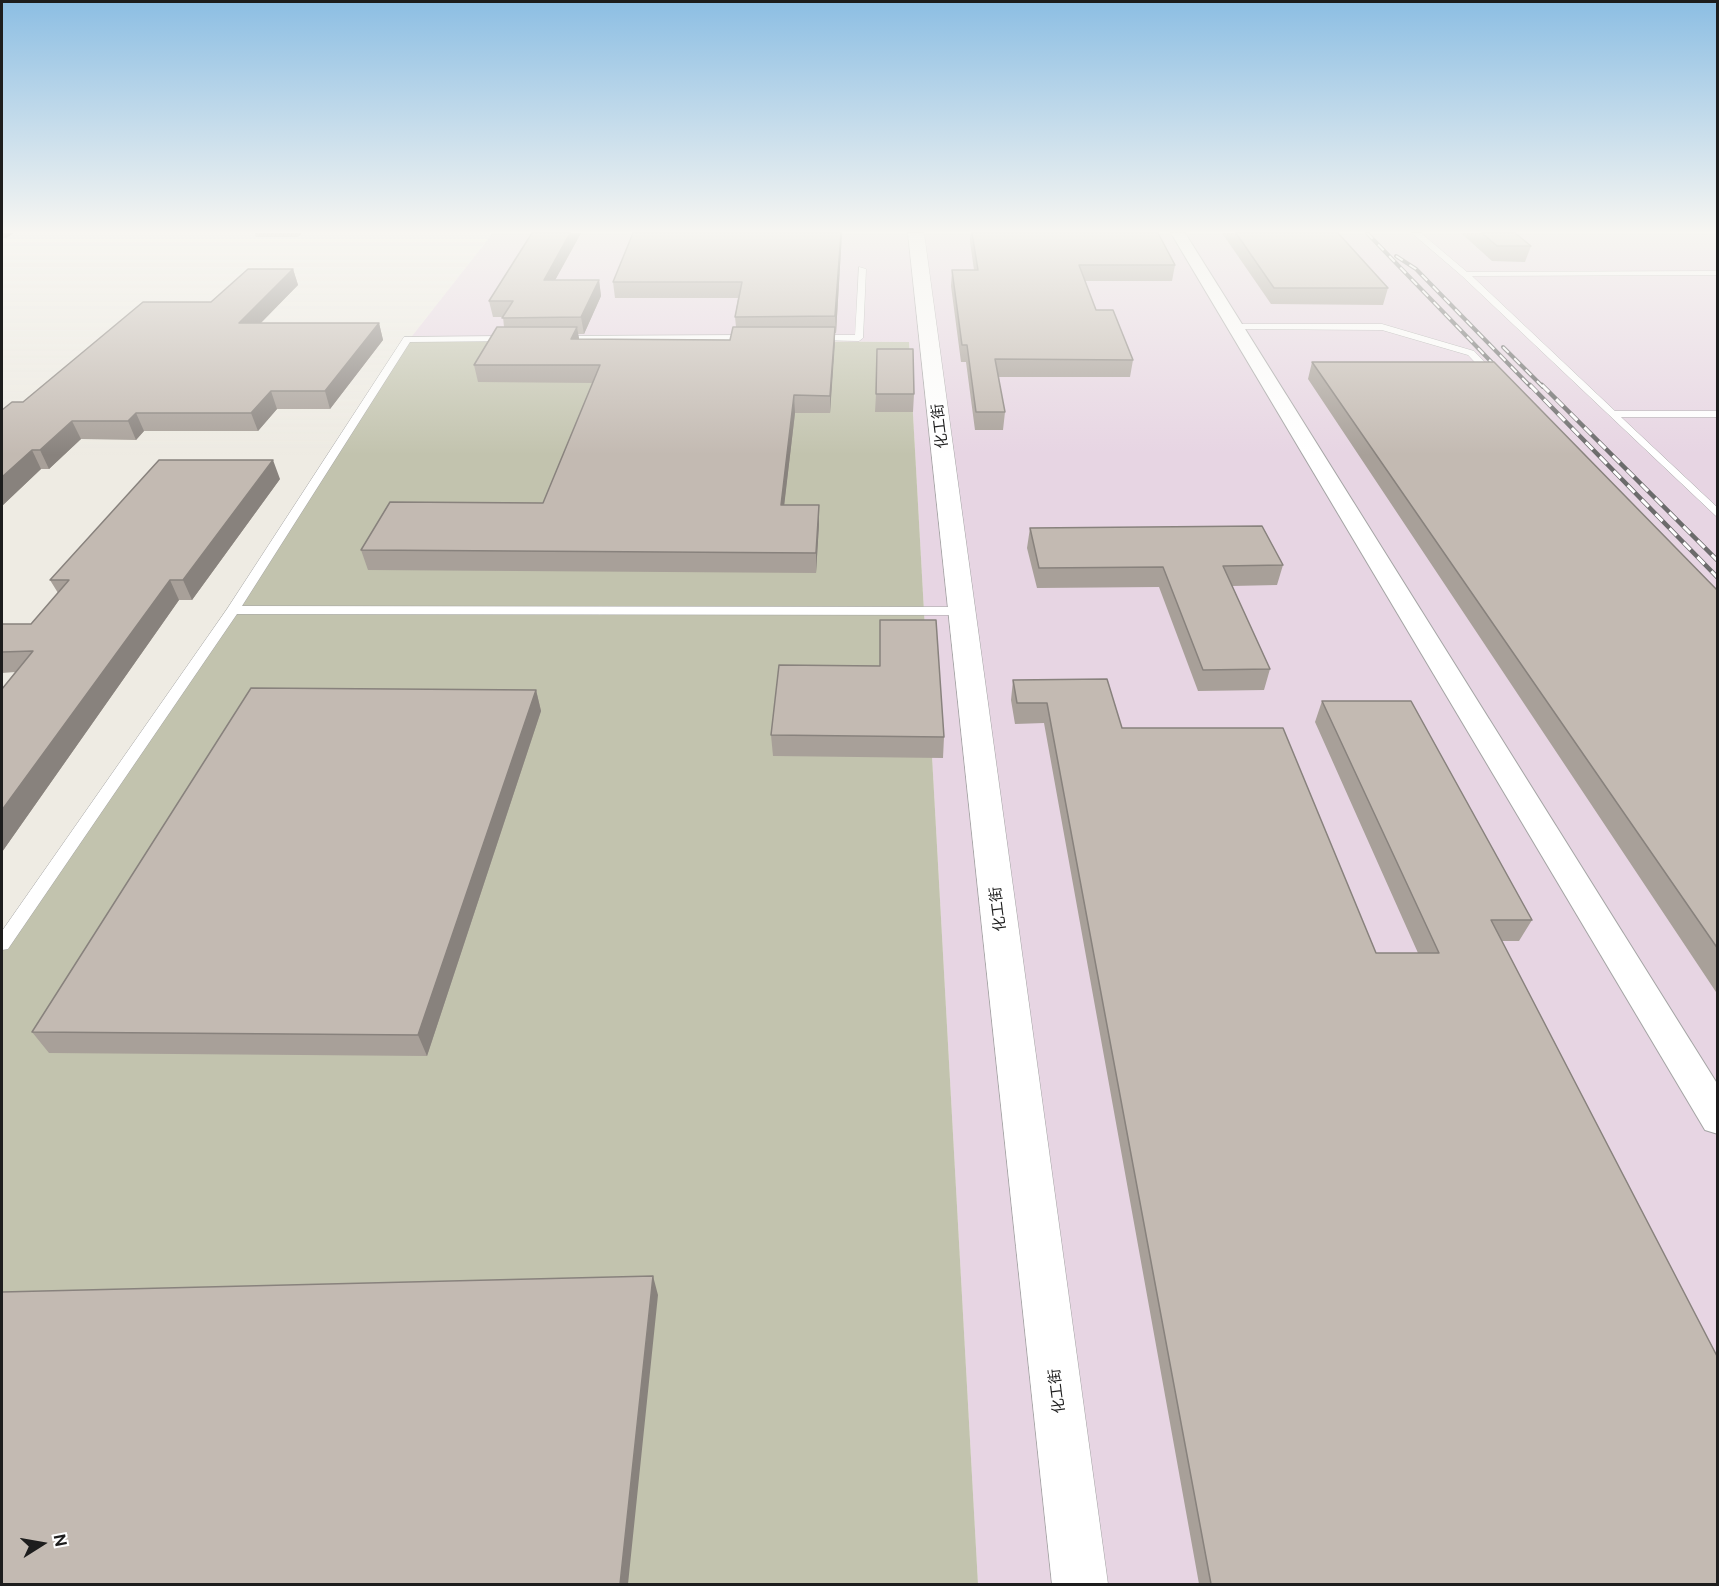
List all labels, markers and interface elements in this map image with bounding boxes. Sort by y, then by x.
street label: 化工街 [928,403,952,449]
street label: 化工街 [986,886,1010,932]
street label: 化工街 [1045,1368,1069,1414]
north arrow [12,1514,72,1574]
text: N [50,1533,71,1548]

